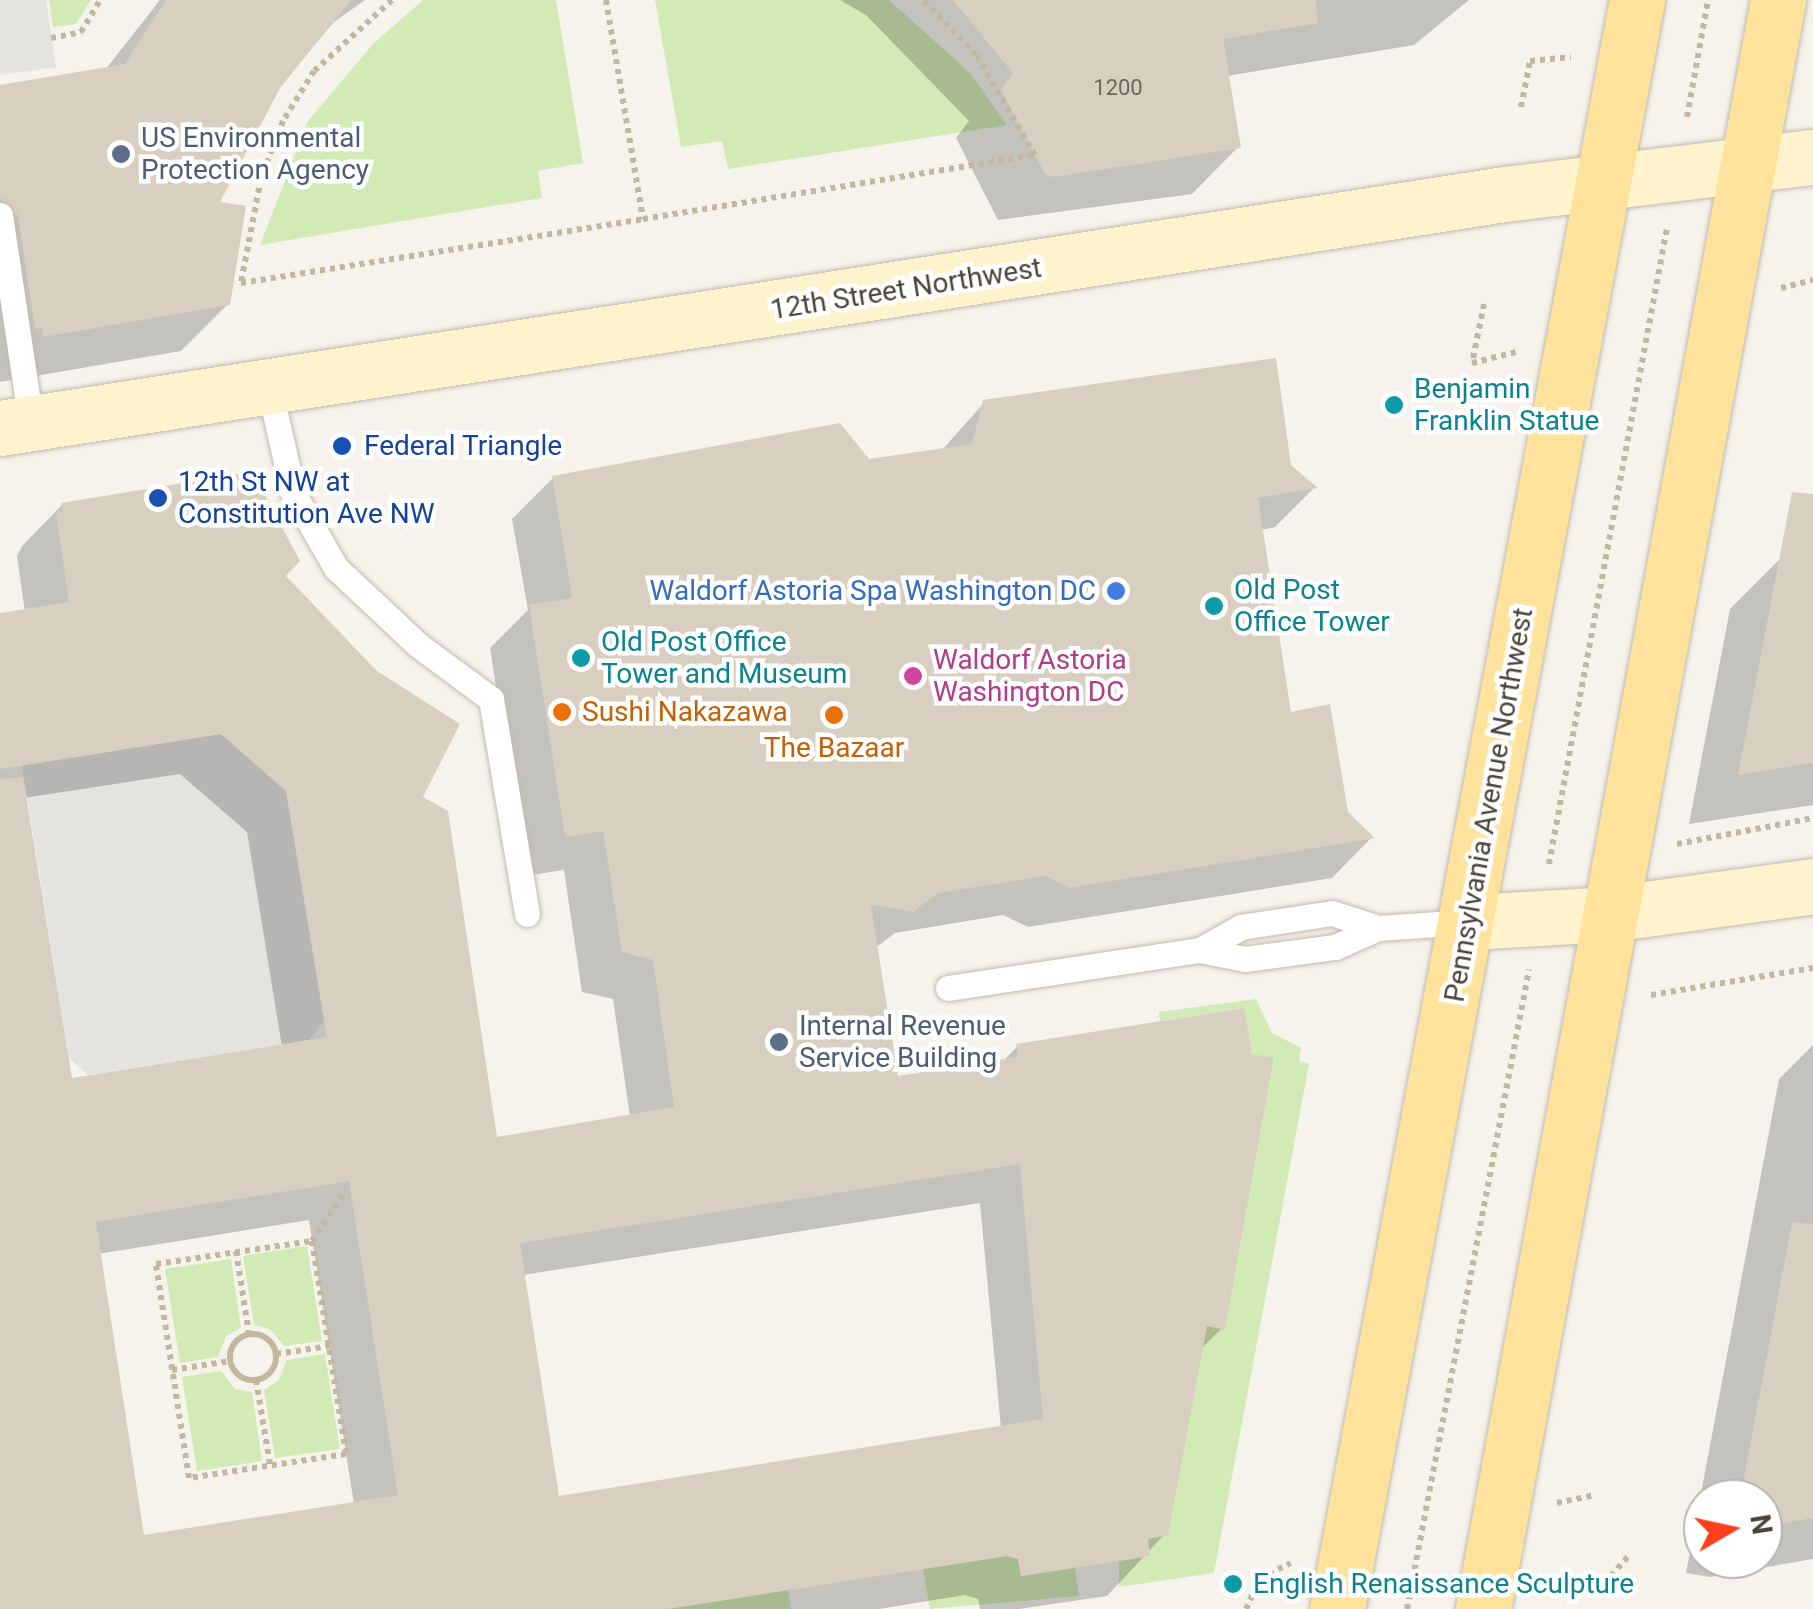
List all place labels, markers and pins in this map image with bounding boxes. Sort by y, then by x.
place label: US Environmental Protection Agency [141,121,369,187]
marker: US Environmental Protection Agency [110,143,132,165]
place label: Benjamin Franklin Statue [1414,372,1599,438]
marker: Benjamin Franklin Statue [1383,394,1405,416]
place label: Federal Triangle [364,429,563,463]
marker: Federal Triangle [329,433,355,459]
place label: 12th St NW at Constitution Ave NW [178,465,435,531]
marker: 12th St NW at Constitution Ave NW [147,487,169,509]
place label: Old Post Office Tower [1234,573,1390,639]
place label: Waldorf Astoria Spa Washington DC [650,574,1096,608]
marker: Waldorf Astoria Spa Washington DC [1105,580,1127,602]
marker: Old Post Office Tower [1203,595,1225,617]
place label: Old Post Office Tower and Museum [601,625,847,691]
place label: Waldorf Astoria Washington DC [933,643,1127,709]
marker: Old Post Office Tower and Museum [570,647,592,669]
marker: Waldorf Astoria Washington DC [902,665,924,687]
place label: Sushi Nakazawa [582,695,788,729]
marker: Sushi Nakazawa [551,701,573,723]
marker: The Bazaar [823,704,845,726]
place label: The Bazaar [764,731,904,765]
place label: Internal Revenue Service Building [799,1009,1006,1075]
marker: Internal Revenue Service Building [768,1031,790,1053]
place label: English Renaissance Sculpture [1253,1567,1634,1601]
marker: English Renaissance Sculpture [1222,1573,1244,1595]

